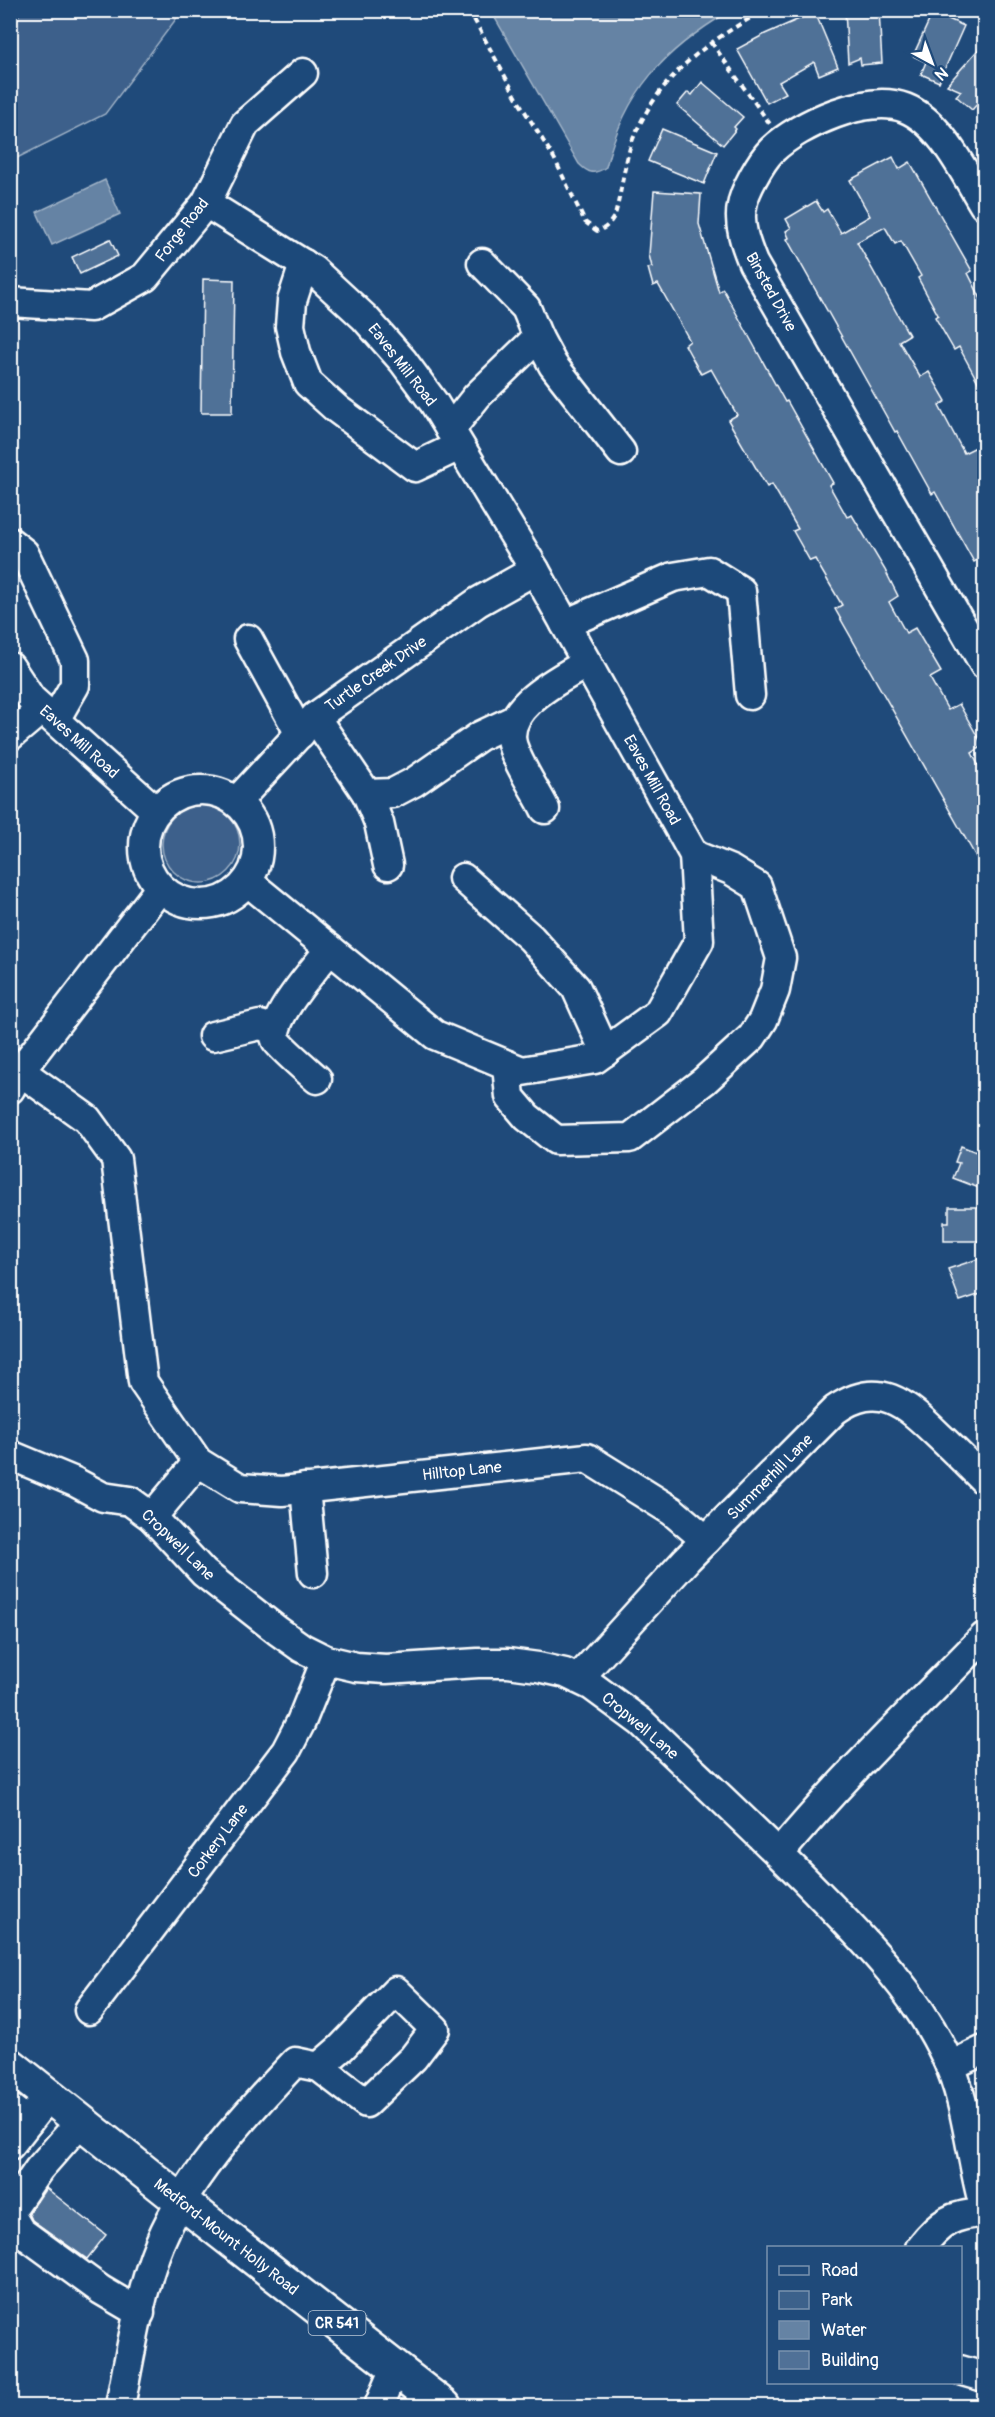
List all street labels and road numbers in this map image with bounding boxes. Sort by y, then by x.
street label: Forge Road [151,194,213,266]
street label: Binsted Drive [741,249,801,335]
street label: Eaves Mill Road [363,319,441,411]
street label: Turtle Creek Drive [321,632,431,716]
street label: Eaves Mill Road [35,701,123,783]
street label: Eaves Mill Road [619,731,685,829]
street label: Summerhill Lane [723,1430,817,1524]
street label: Hilltop Lane [421,1457,503,1485]
street label: Cropwell Lane [137,1505,219,1585]
street label: Cropwell Lane [597,1688,683,1764]
street label: Corkery Lane [184,1800,252,1882]
street label: Medford-Mount Holly Road [150,2174,302,2300]
road number: CR 541 [308,2311,366,2335]

